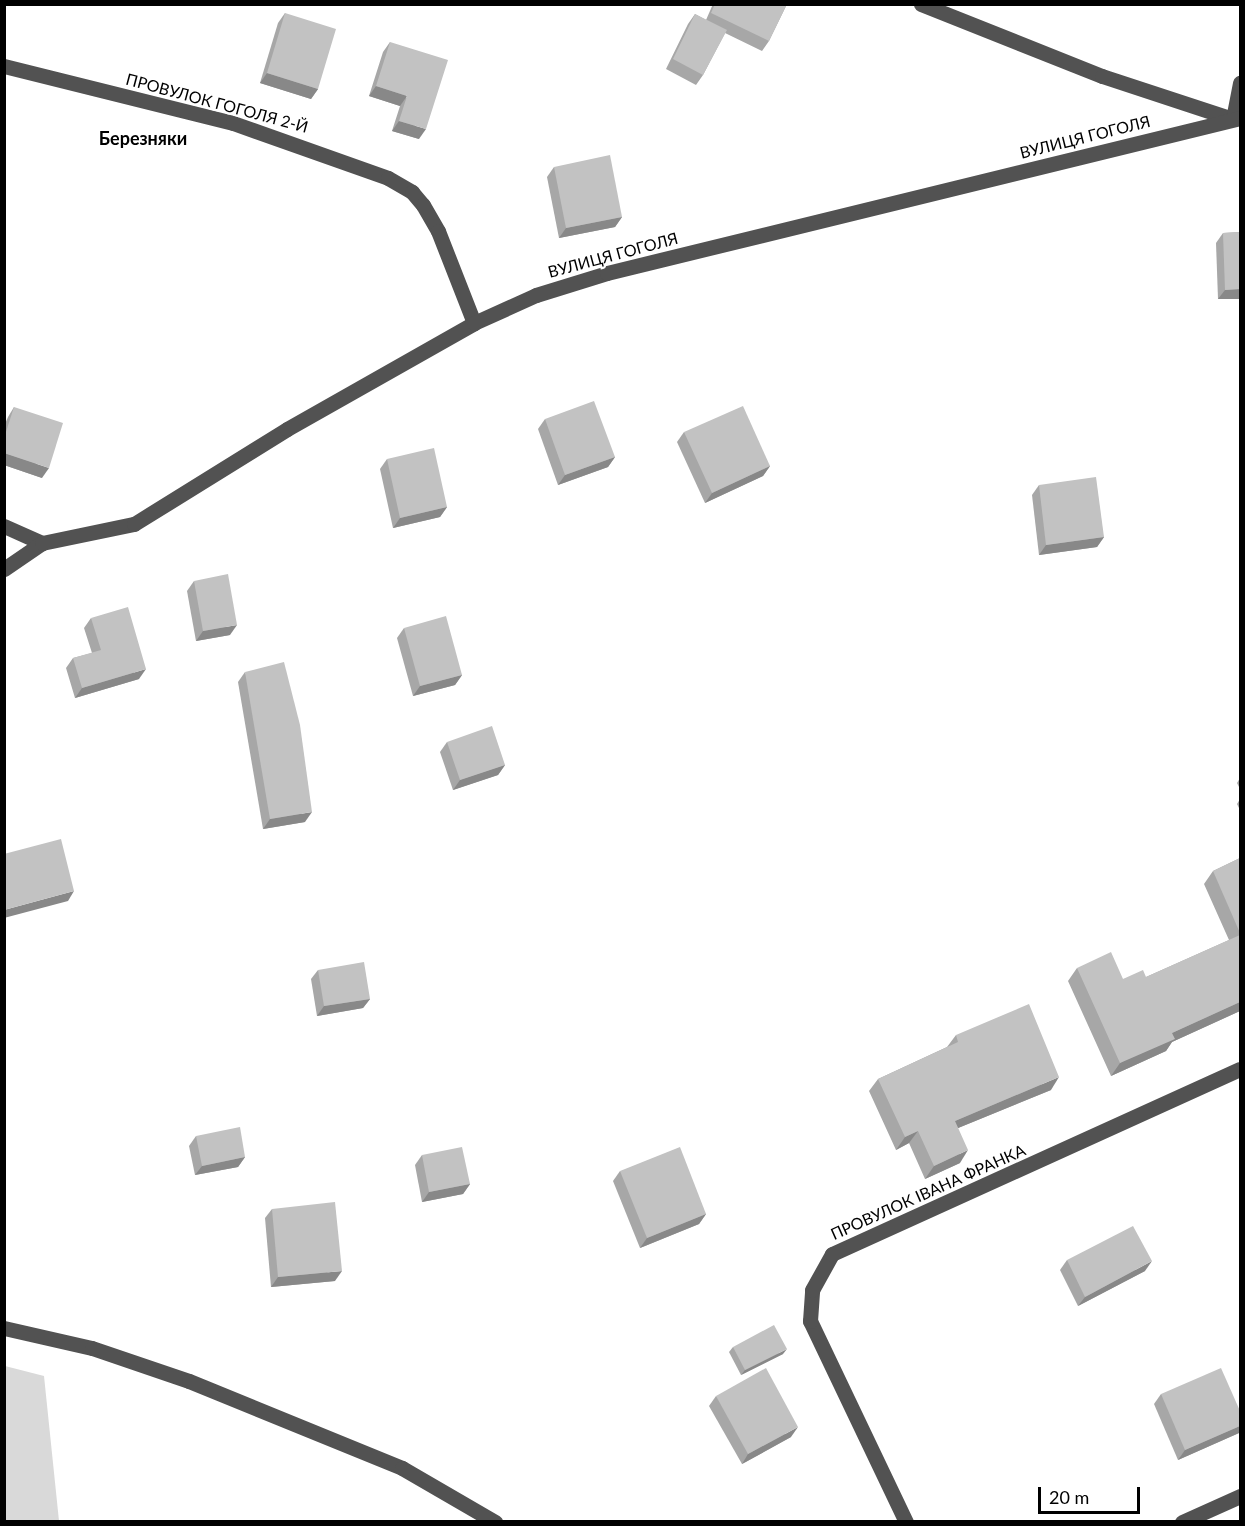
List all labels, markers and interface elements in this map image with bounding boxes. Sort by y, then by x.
street label: ПРОВУЛОК ГОГОЛЯ 2-Й [124,69,310,137]
street label: ВУЛИЦЯ ГОГОЛЯ [1018,111,1152,163]
district label: Березняки [99,127,187,149]
street label: ВУЛИЦЯ ГОГОЛЯ [546,228,680,282]
street label: ПРОВУЛОК ІВАНА ФРАНКА [828,1140,1028,1244]
scale bar [1041,1475,1143,1513]
text: 20 m [1049,1486,1089,1508]

